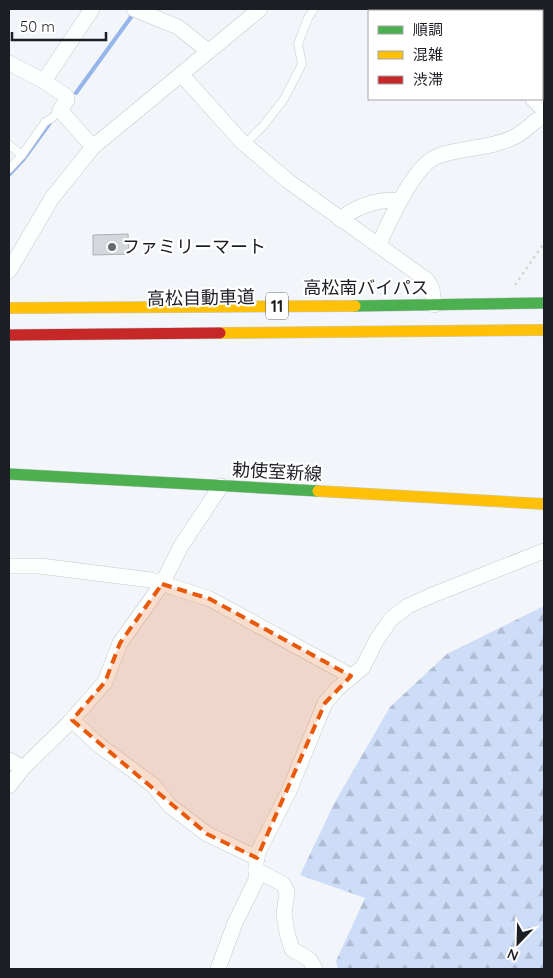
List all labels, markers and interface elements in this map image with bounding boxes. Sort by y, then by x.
scale bar [12,10,106,42]
legend [368,10,543,100]
text: 50 m [20,17,55,36]
text: 順調 [413,20,443,39]
text: 混雑 [413,45,443,64]
text: 渋滞 [413,70,443,89]
place label: ファミリーマート [122,235,266,258]
marker: ファミリーマート [106,241,118,253]
street label: 高松南バイパス [303,276,429,299]
street label: 高松自動車道 [147,285,255,310]
road number: 11 [266,292,288,320]
street label: 勅使室新線 [230,458,323,485]
north arrow [493,918,543,968]
text: N [505,945,521,965]

